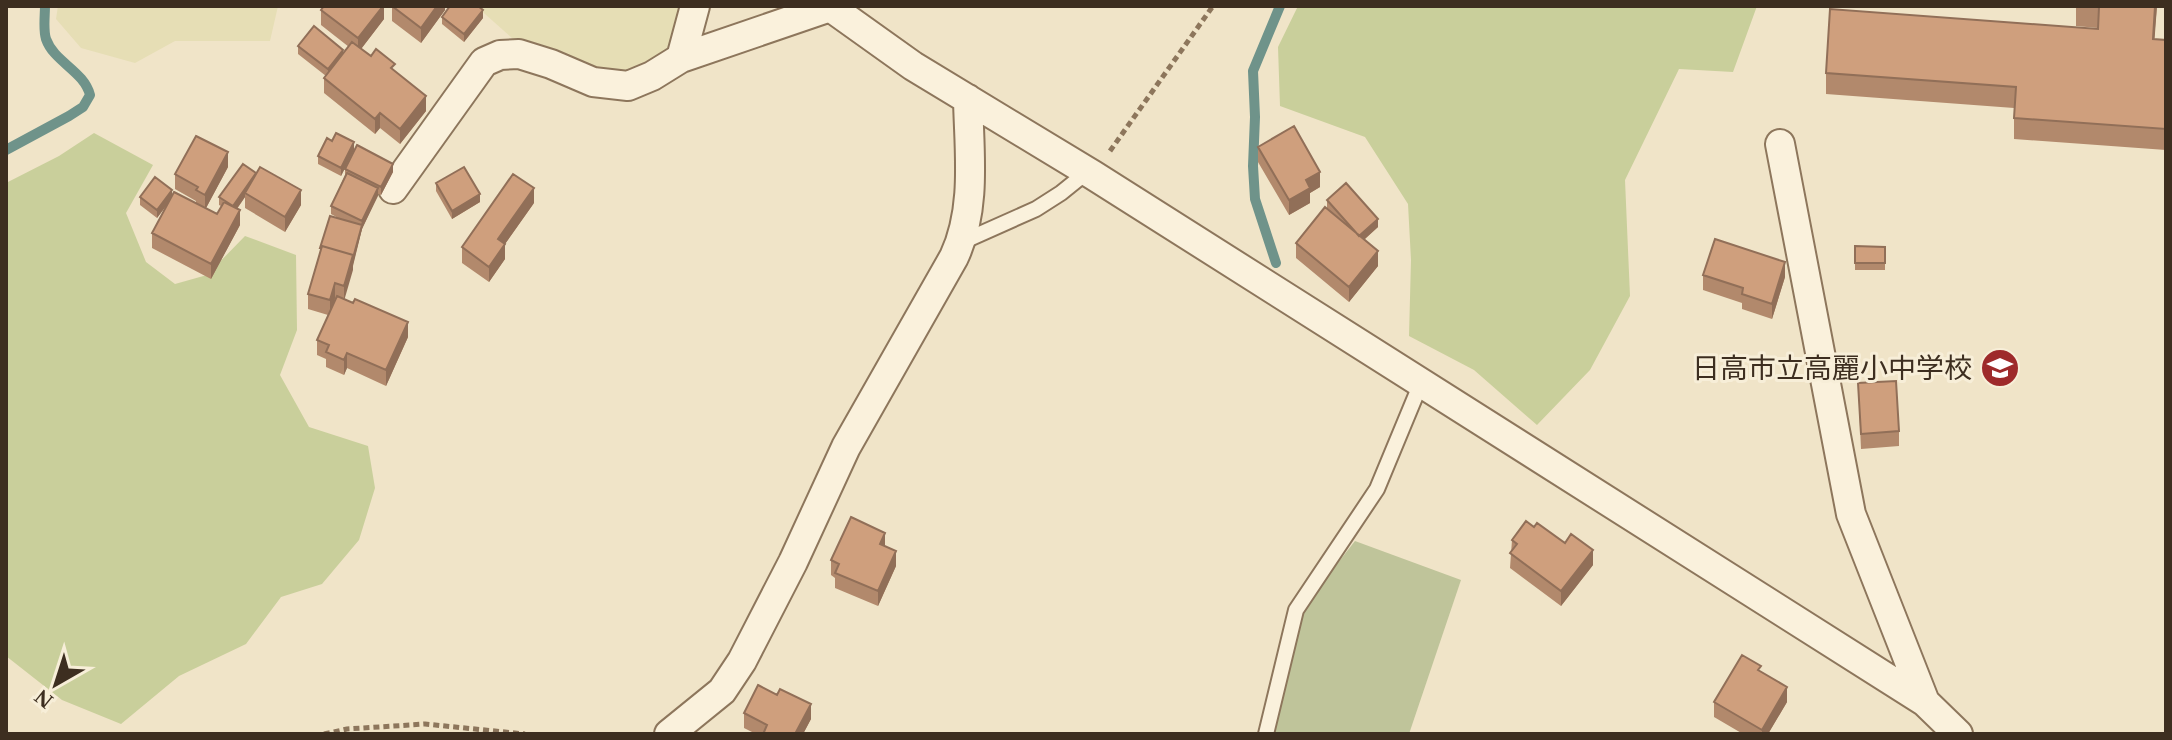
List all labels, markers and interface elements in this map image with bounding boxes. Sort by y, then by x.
school or university icon: 日高市立高麗小中学校 [1979,347,2021,389]
place label: 日高市立高麗小中学校 [1692,353,1972,384]
north arrow [16,644,96,724]
text: N [30,684,58,714]

